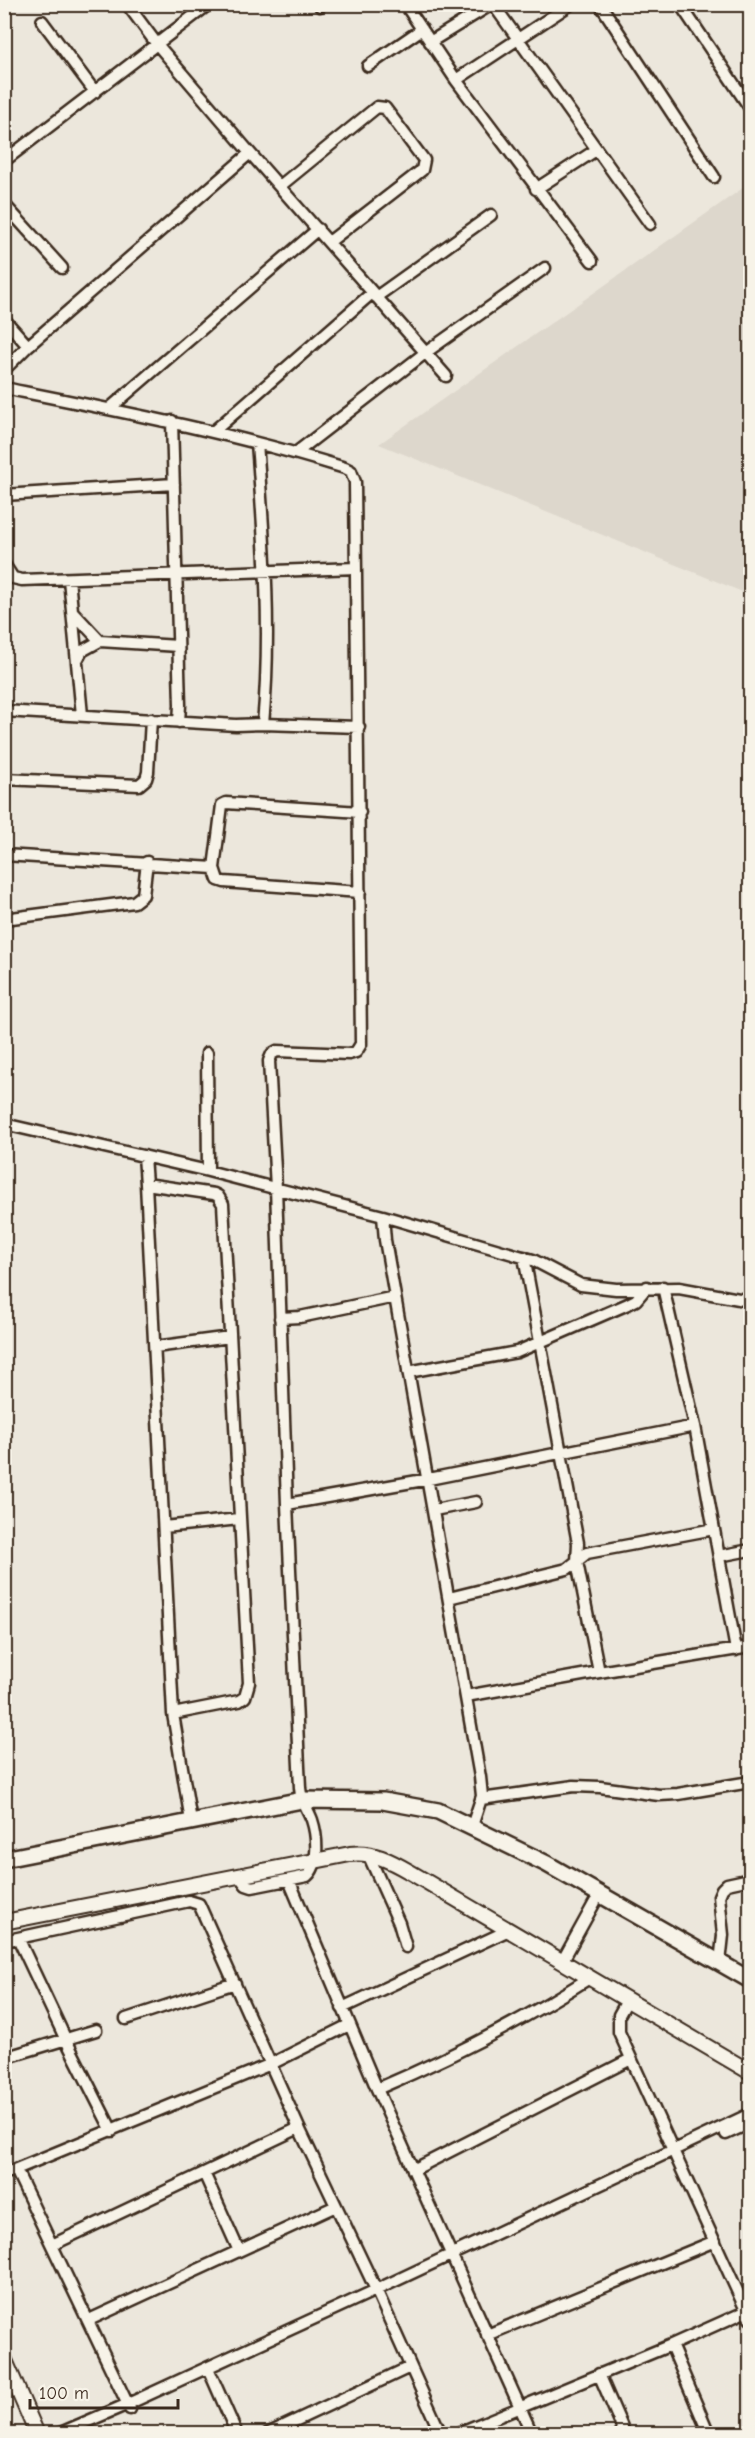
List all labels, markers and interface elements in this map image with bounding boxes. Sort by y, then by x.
scale bar [30,2372,178,2410]
text: 100 m [39,2383,89,2404]

